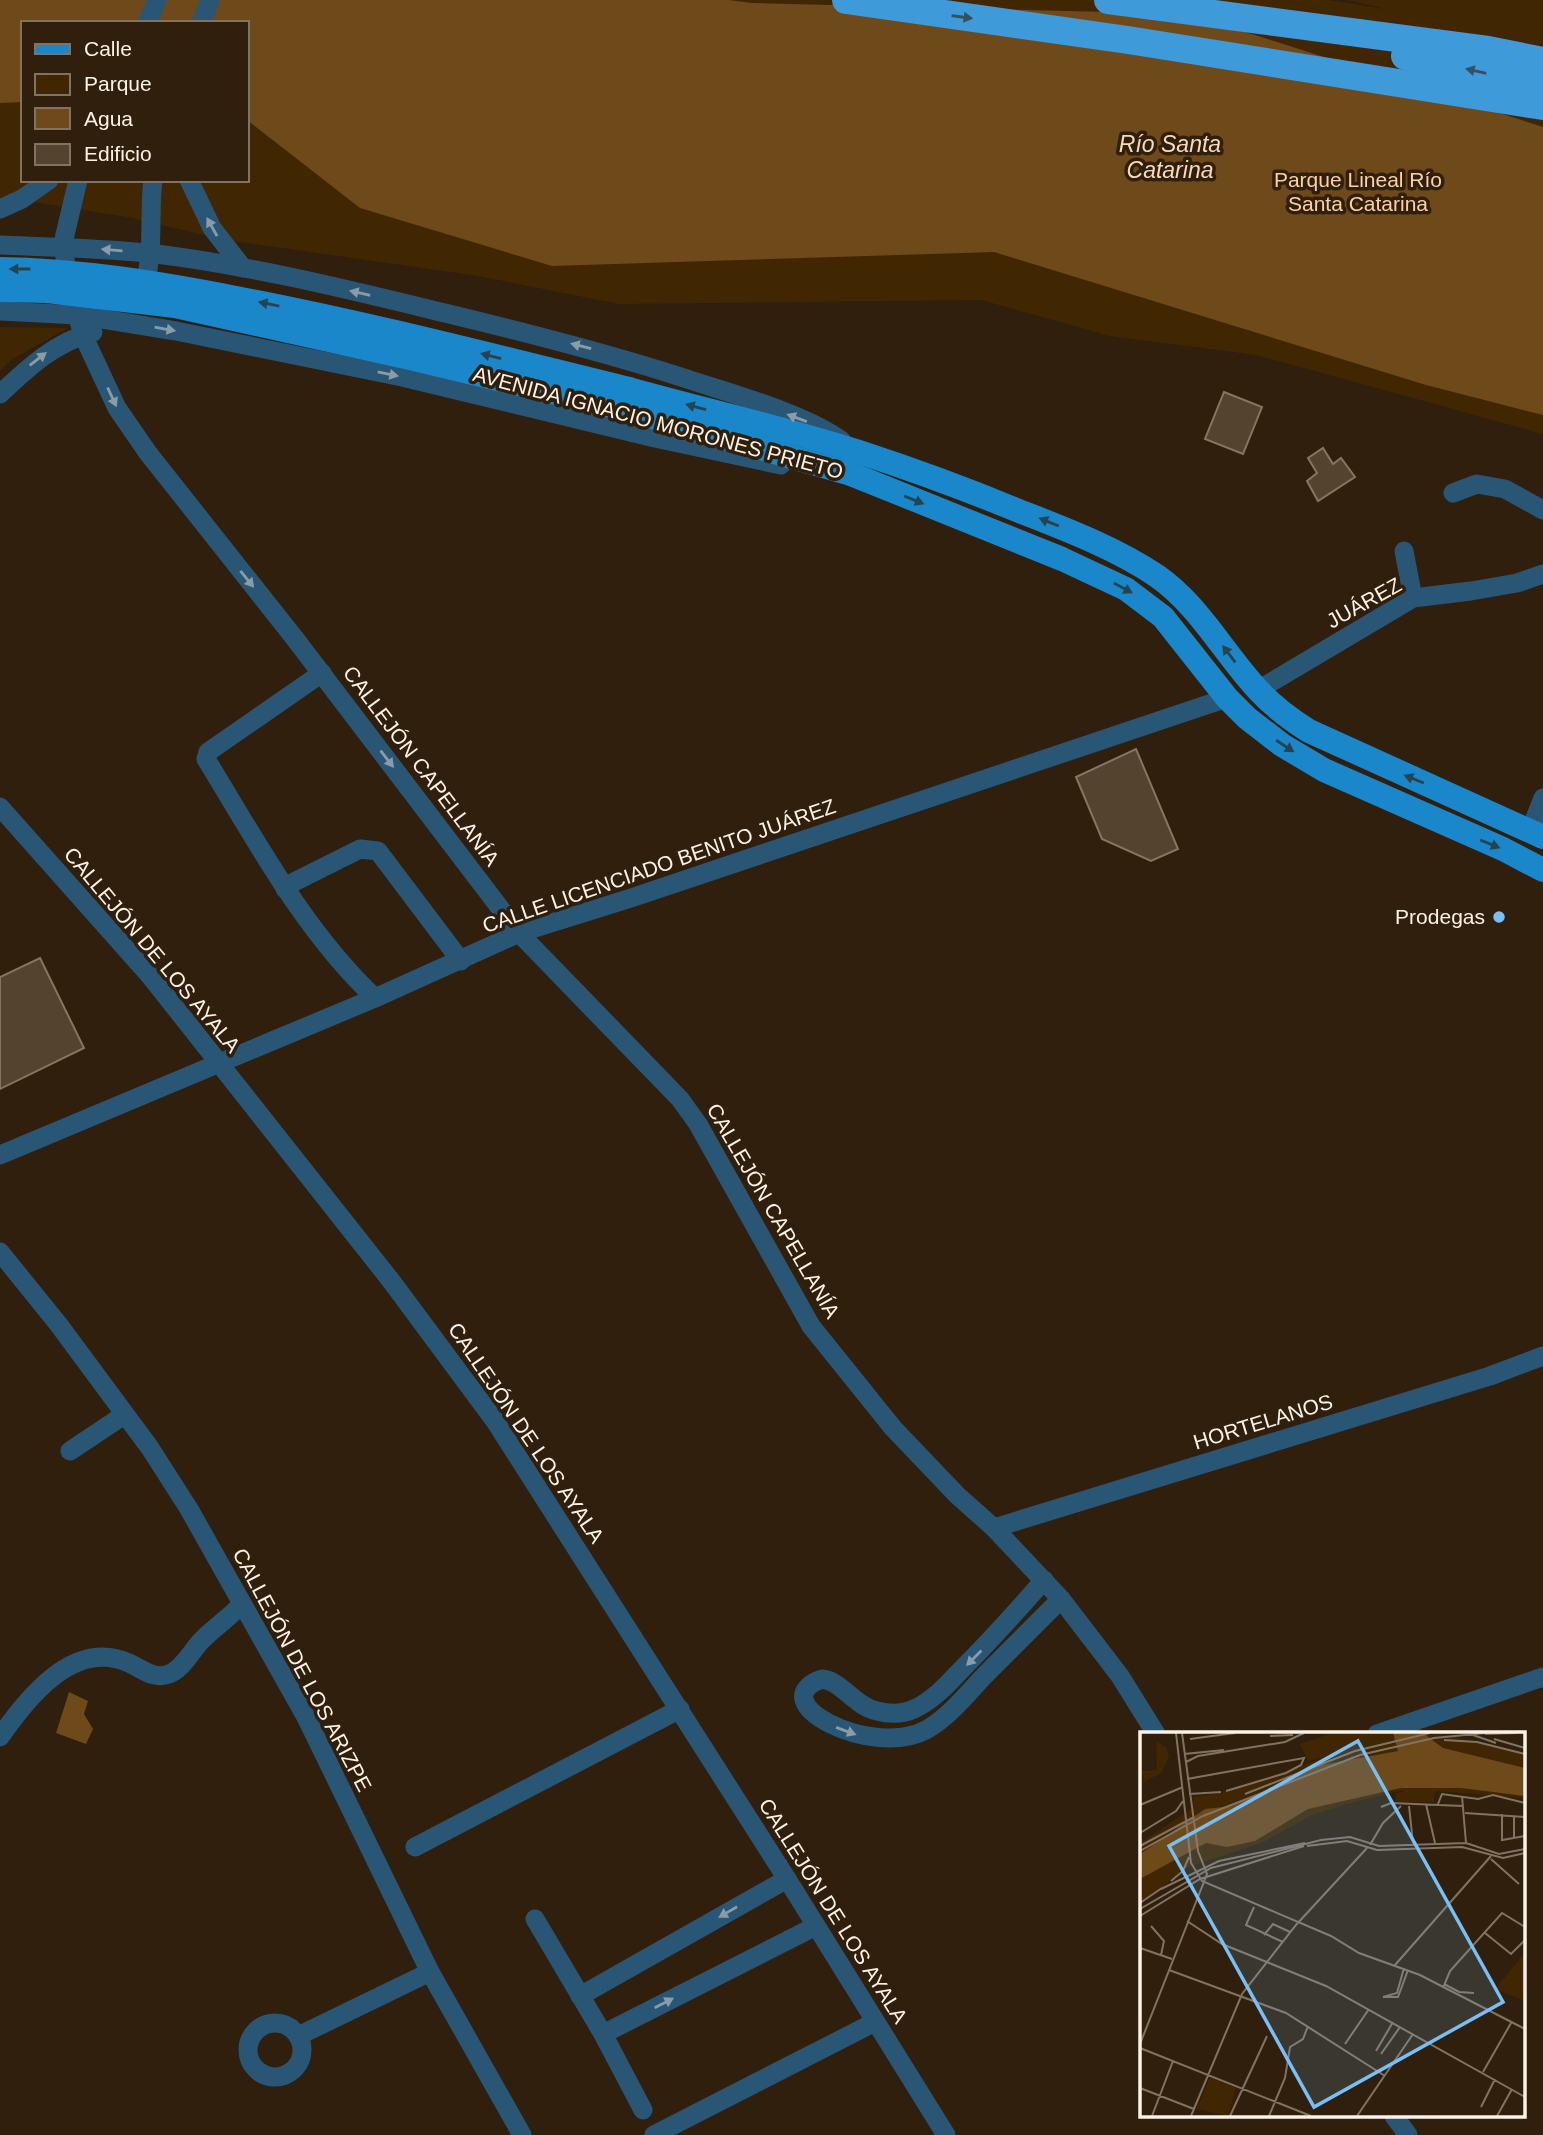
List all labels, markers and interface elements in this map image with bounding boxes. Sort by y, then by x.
one-way arrow [951,11,973,22]
legend [21,21,248,182]
text: Calle [84,37,132,60]
one-way arrow [1465,66,1487,77]
text: Parque [84,72,152,95]
text: Agua [84,107,133,130]
water label: Río Santa Catarina [1119,131,1221,183]
text: Edificio [84,142,152,165]
park label: Parque Lineal Río Santa Catarina [1274,168,1442,215]
one-way arrow [206,217,218,237]
one-way arrow [101,244,123,255]
one-way arrow [9,263,31,275]
one-way arrow [349,287,371,298]
one-way arrow [258,298,280,309]
one-way arrow [154,324,176,335]
one-way arrow [570,340,592,351]
one-way arrow [480,350,502,361]
one-way arrow [29,352,47,367]
street label: AVENIDA IGNACIO MORONES PRIETO [471,362,846,483]
one-way arrow [377,369,399,380]
one-way arrow [106,387,118,407]
one-way arrow [685,401,707,412]
one-way arrow [787,412,808,423]
one-way arrow [904,494,925,505]
one-way arrow [1038,517,1059,528]
one-way arrow [240,570,255,588]
street label: JUÁREZ [1322,573,1405,632]
one-way arrow [1114,582,1134,594]
one-way arrow [1222,645,1236,663]
street label: CALLEJÓN CAPELLANÍA [339,661,504,870]
one-way arrow [1275,739,1294,752]
one-way arrow [380,749,394,768]
one-way arrow [1403,773,1424,784]
street label: CALLE LICENCIADO BENITO JUÁREZ [479,794,839,937]
one-way arrow [1479,838,1500,849]
street label: CALLEJÓN DE LOS AYALA [60,842,245,1057]
place label: Prodegas [1395,905,1485,928]
marker: Prodegas [1491,909,1507,925]
street label: CALLEJÓN CAPELLANÍA [702,1099,844,1322]
street label: CALLEJÓN DE LOS AYALA [444,1318,609,1547]
street label: HORTELANOS [1190,1389,1335,1454]
street label: CALLEJÓN DE LOS ARIZPE [228,1544,376,1795]
one-way arrow [965,1649,982,1666]
one-way arrow [835,1726,856,1737]
inset map [1140,1732,1526,2118]
street label: CALLEJÓN DE LOS AYALA [755,1794,912,2027]
one-way arrow [718,1906,737,1918]
one-way arrow [654,1998,674,2009]

